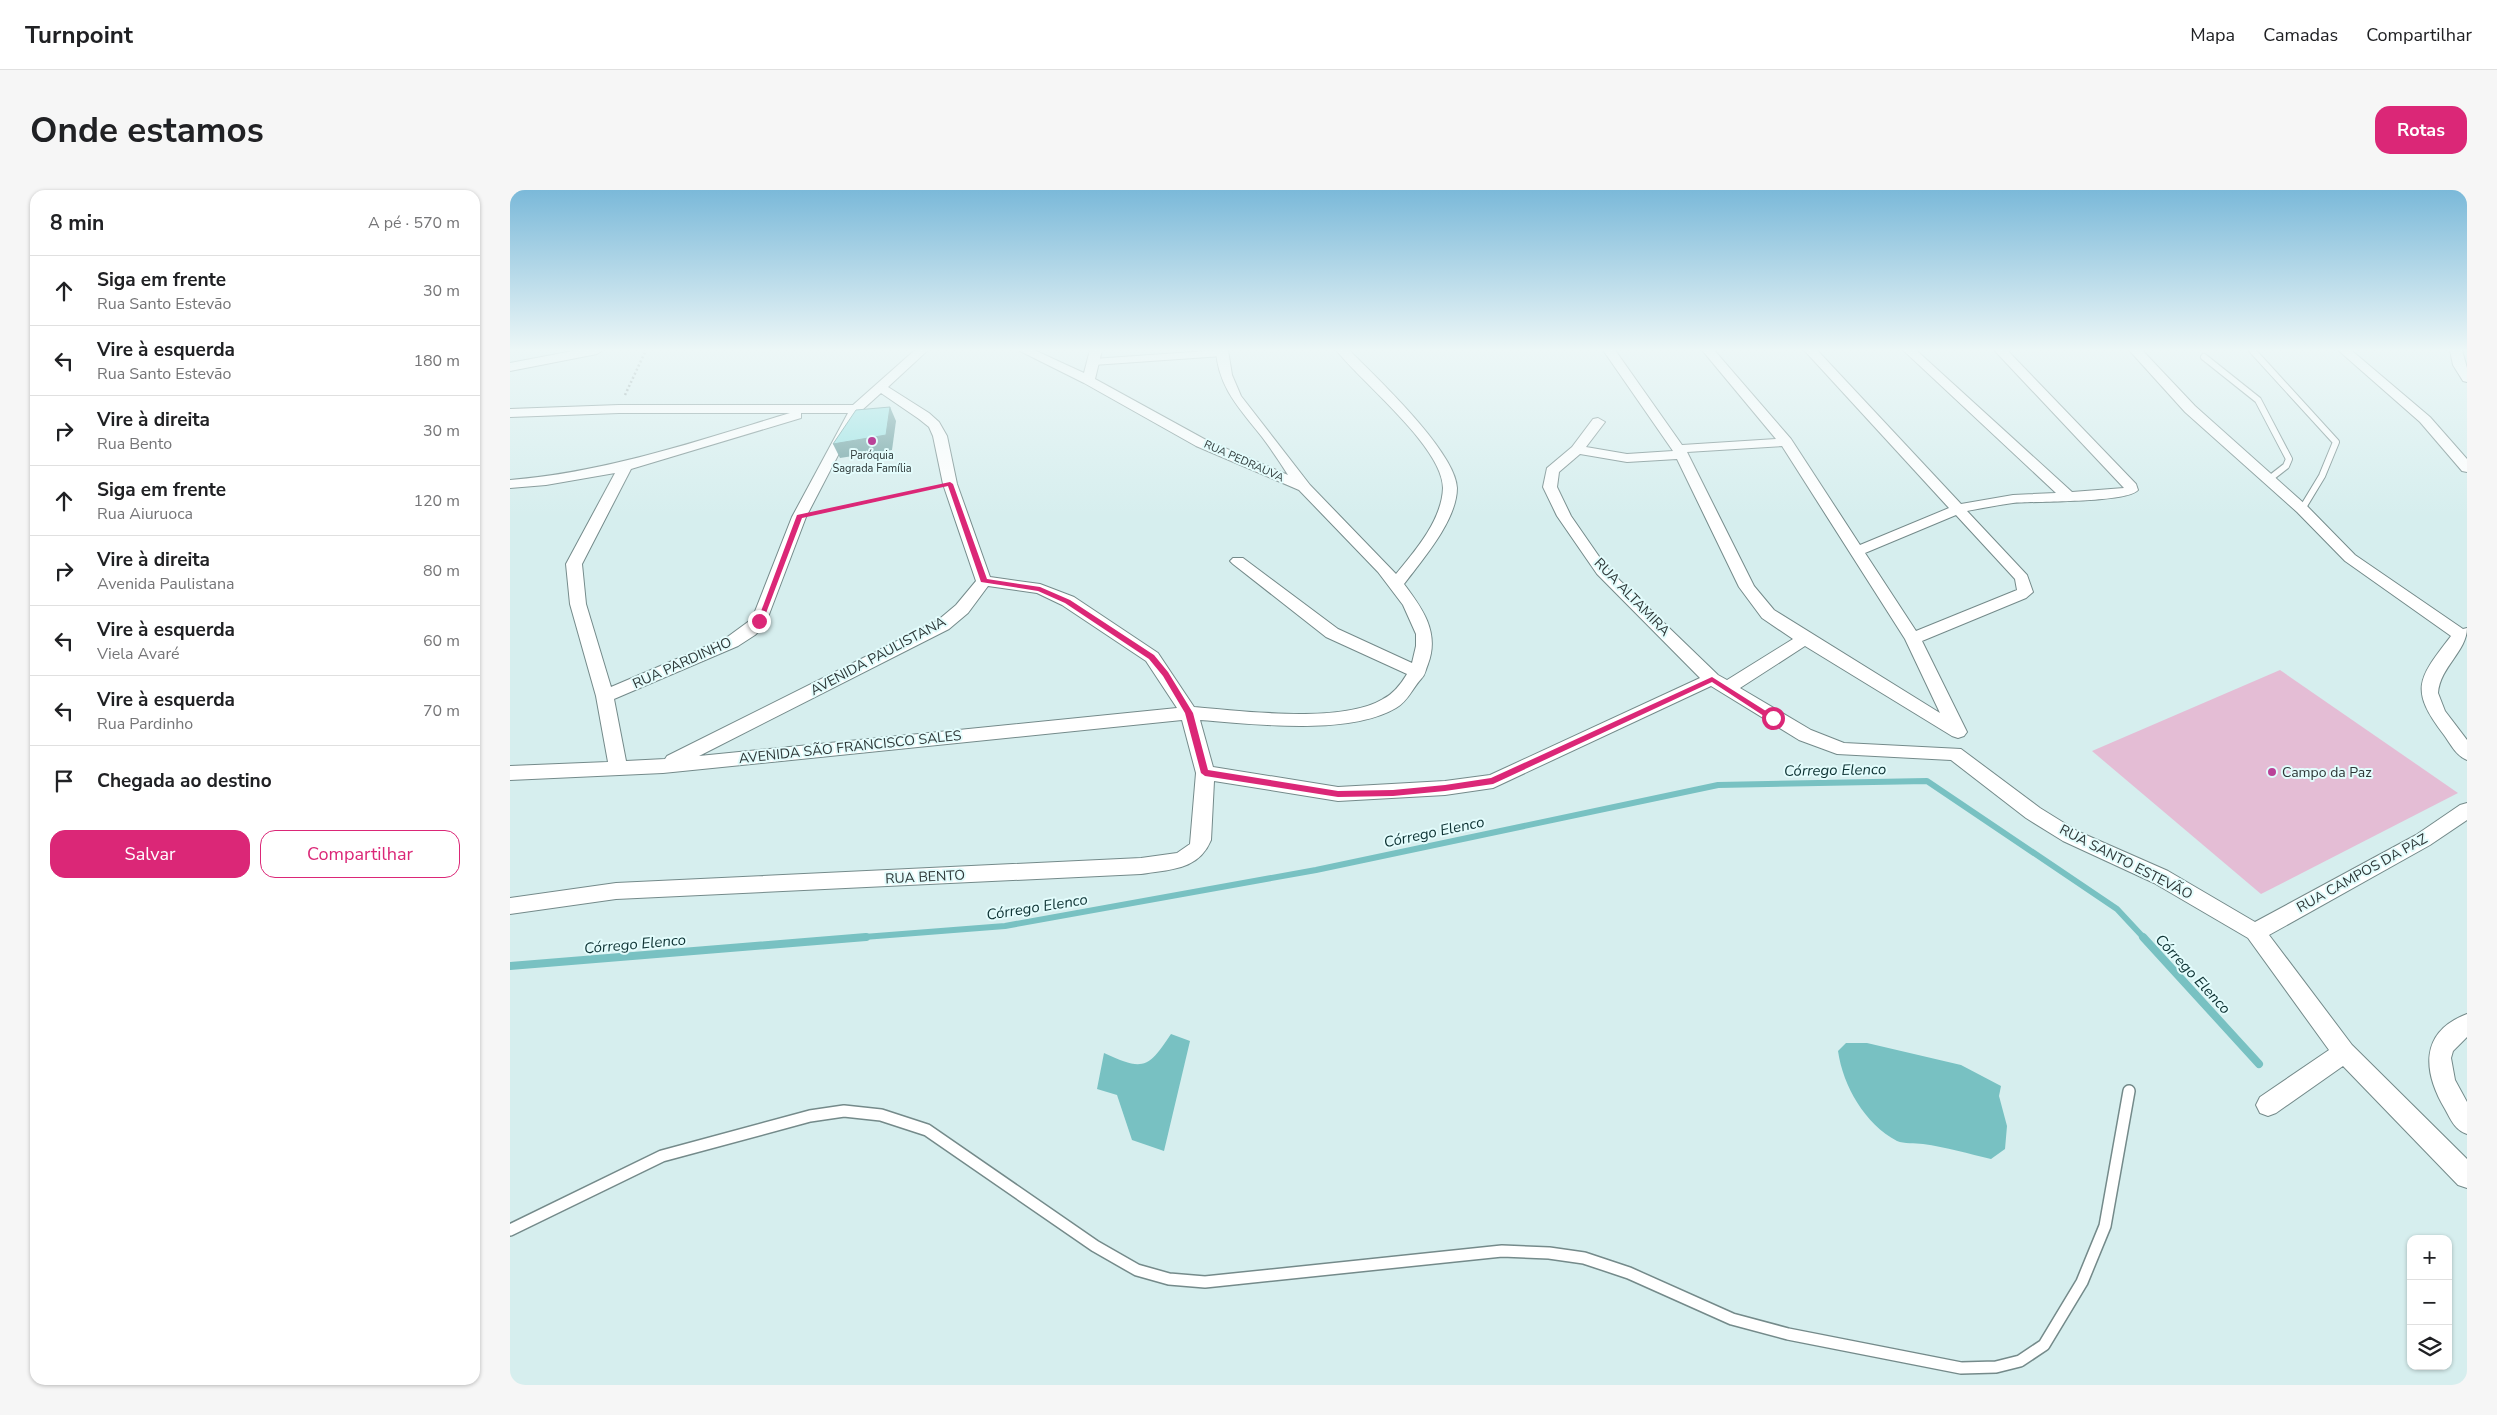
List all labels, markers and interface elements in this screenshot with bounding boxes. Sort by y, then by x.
text: Turnpoint [25,19,133,51]
text: Mapa [2190,23,2235,47]
text: Camadas [2263,23,2338,47]
text: Compartilhar [2366,23,2472,47]
button: Rotas [2375,106,2467,154]
text: Onde estamos [30,107,264,154]
text: 8 min [50,209,104,237]
text: A pé · 570 m [368,212,460,234]
text: Siga em frente [97,267,226,293]
icon: ahead [50,277,78,305]
text: 30 m [423,280,460,302]
text: Rua Santo Estevão [97,293,231,315]
text: Vire à esquerda [97,337,235,363]
icon: left [50,347,78,375]
text: 180 m [413,350,460,372]
text: Rua Santo Estevão [97,363,231,385]
text: Vire à direita [97,407,210,433]
icon: right [50,417,78,445]
text: 30 m [423,420,460,442]
text: Rua Bento [97,433,172,455]
marker: Paróquia Sagrada Família [866,435,878,447]
street label: RUA PEDRAUVA [1202,437,1286,485]
place label: Paróquia Sagrada Família [832,448,912,476]
text: Siga em frente [97,477,226,503]
icon: ahead [50,487,78,515]
text: 120 m [413,490,460,512]
text: Rua Aiuruoca [97,503,193,525]
text: Vire à direita [97,547,210,573]
street label: RUA ALTAMIRA [1590,554,1674,640]
icon: right [50,557,78,585]
text: 80 m [423,560,460,582]
text: Avenida Paulistana [97,573,235,595]
route end [748,610,771,633]
street label: AVENIDA PAULISTANA [807,612,949,700]
text: Vire à esquerda [97,617,235,643]
icon: left [50,627,78,655]
text: 60 m [423,630,460,652]
street label: RUA PARDINHO [630,633,734,693]
text: Viela Avaré [97,643,180,665]
text: Vire à esquerda [97,687,235,713]
icon: left [50,697,78,725]
text: 70 m [423,700,460,722]
route start [1762,707,1785,730]
text: Rua Pardinho [97,713,193,735]
street label: AVENIDA SÃO FRANCISCO SALES [738,726,963,768]
water label: Córrego Elenco [1784,759,1886,781]
place label: Campo da Paz [2282,763,2372,782]
marker: Campo da Paz [2266,766,2278,778]
icon: arrive [50,767,78,795]
text: Chegada ao destino [97,768,272,794]
water label: Córrego Elenco [1382,812,1486,852]
street label: RUA SANTO ESTEVÃO [2056,820,2196,904]
street label: RUA CAMPOS DA PAZ [2293,829,2431,917]
button: Salvar [50,830,250,878]
button: Compartilhar [260,830,460,878]
street label: RUA BENTO [885,865,965,889]
water label: Córrego Elenco [985,889,1089,925]
water label: Córrego Elenco [583,930,687,958]
water label: Córrego Elenco [2151,930,2235,1018]
map controls [2407,1235,2452,1370]
button: + [2407,1235,2452,1280]
button: − [2407,1280,2452,1325]
button: layers [2407,1325,2452,1370]

